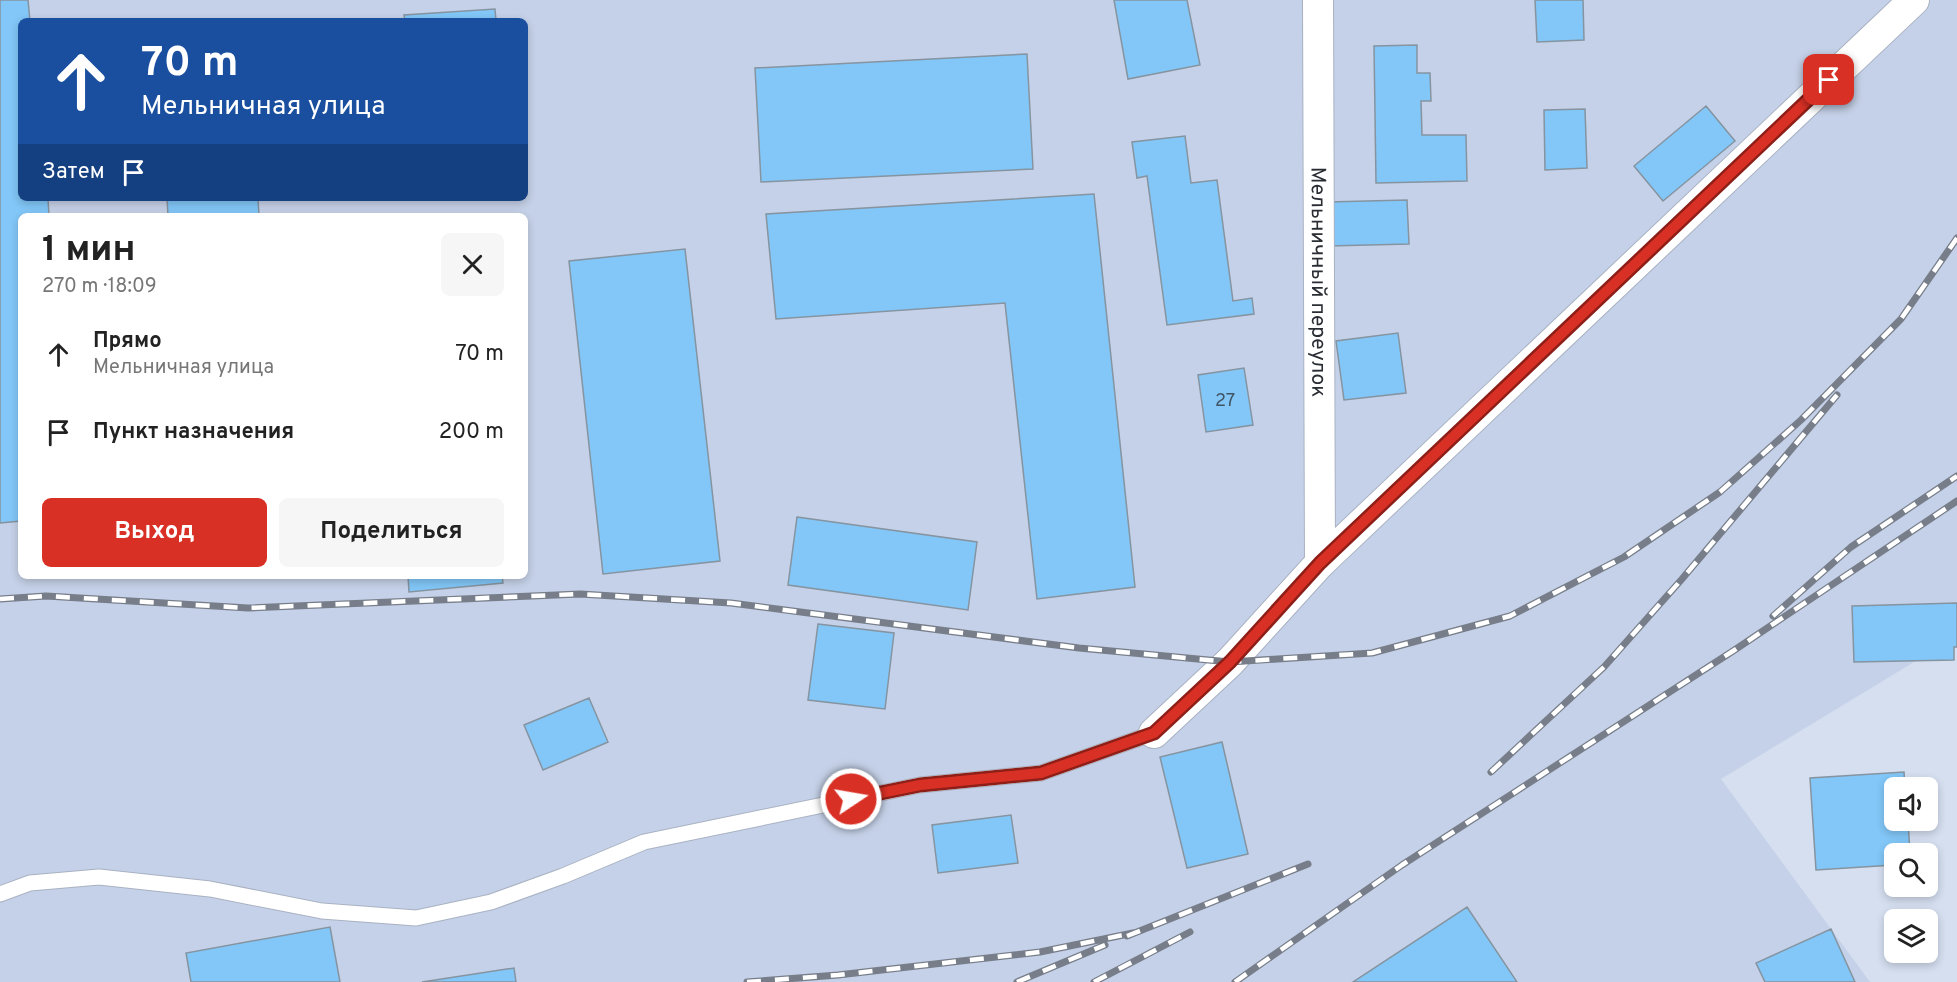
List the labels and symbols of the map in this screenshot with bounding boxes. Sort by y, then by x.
pin [1803,54,1854,105]
street label: Мельничный переулок [1304,167,1331,397]
house number: 27 [1215,390,1235,413]
position arrow [819,767,883,831]

